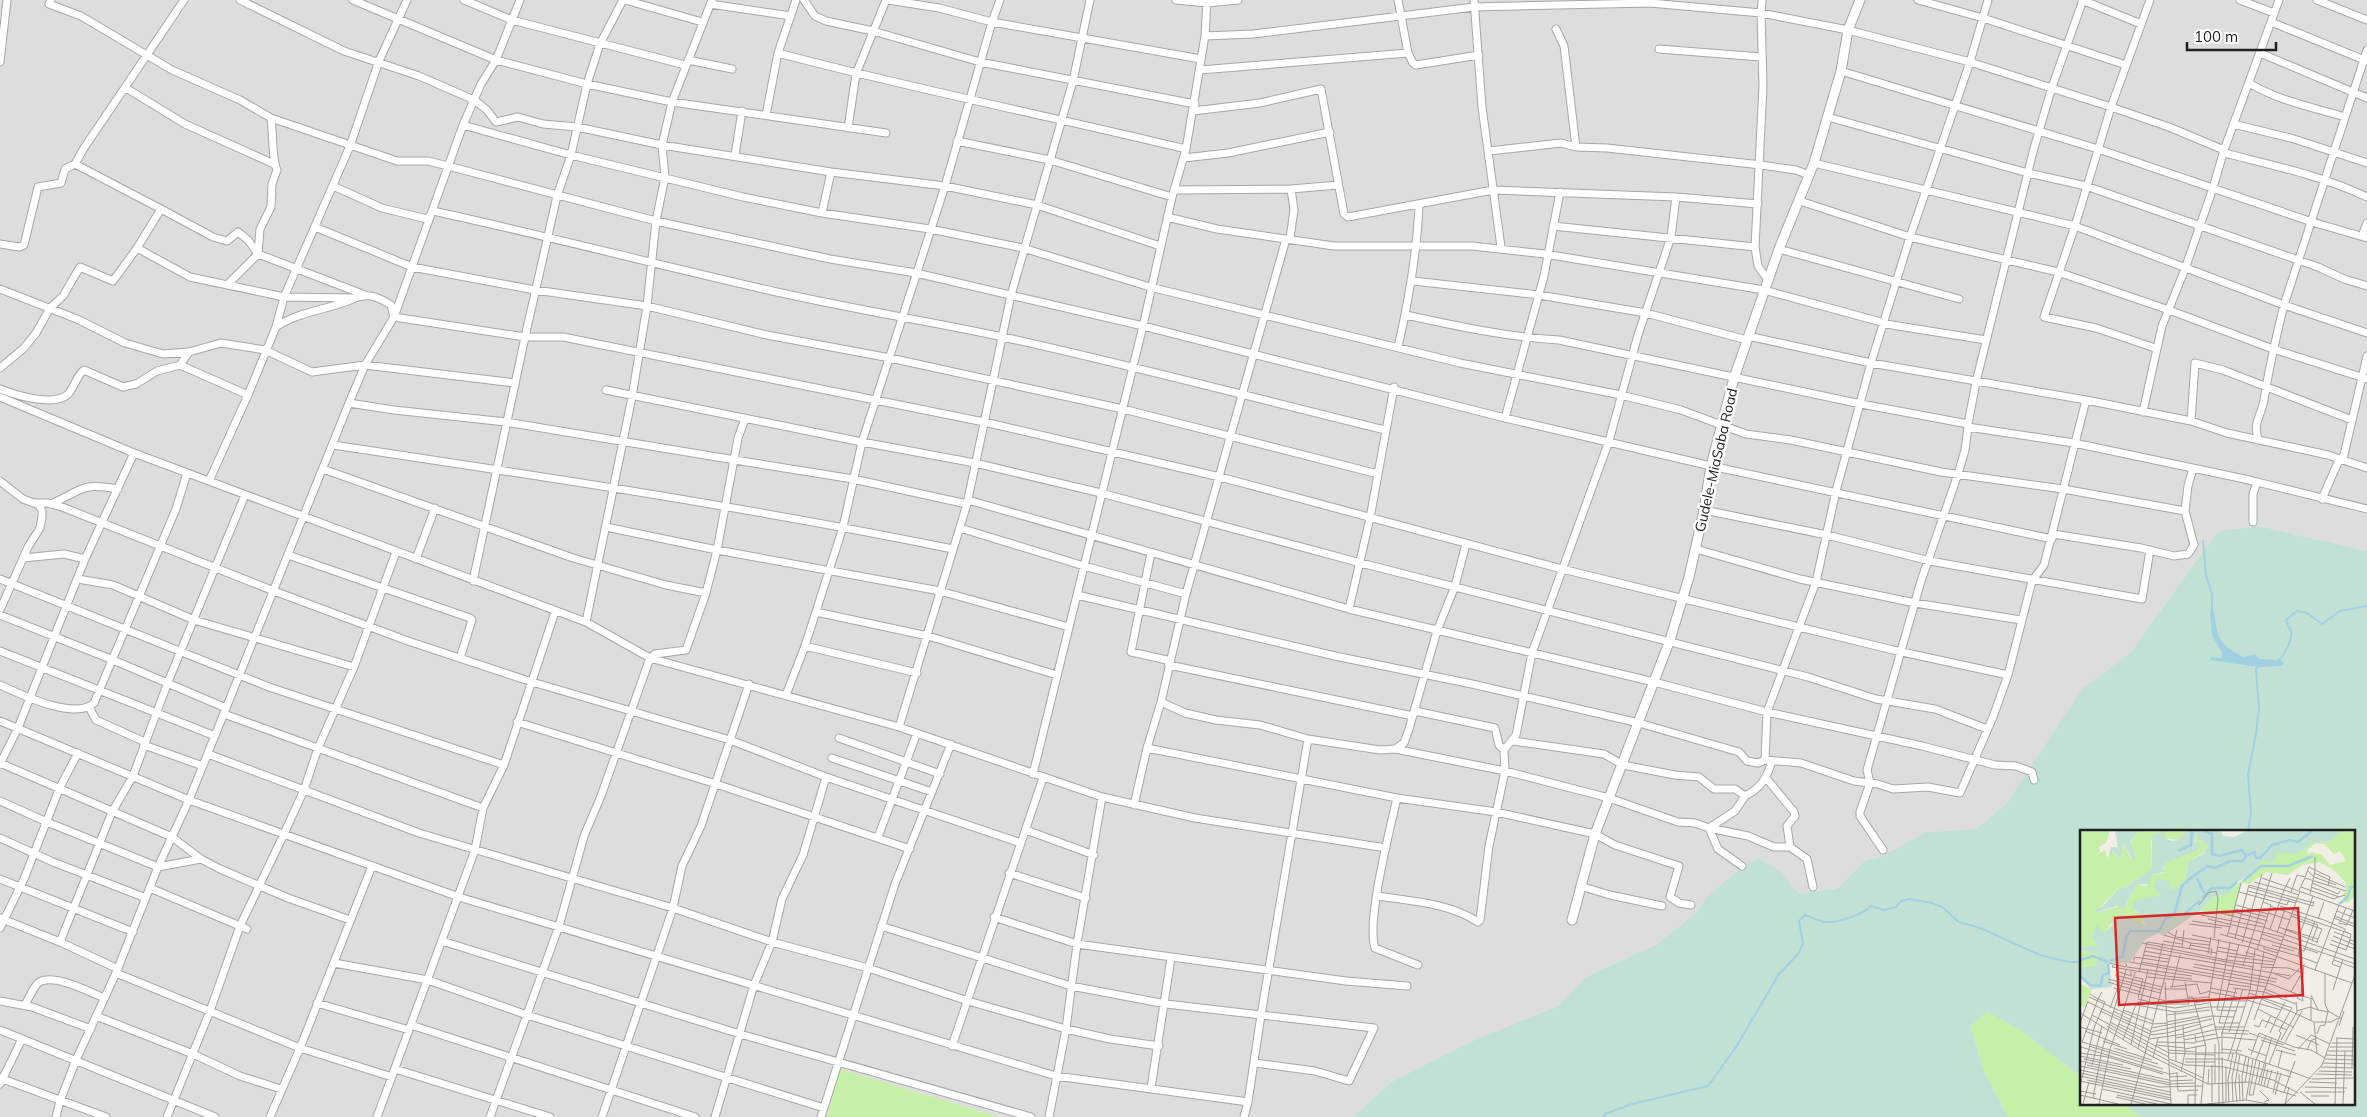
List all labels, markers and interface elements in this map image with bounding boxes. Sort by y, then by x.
scale bar [2187,20,2276,52]
text: 100 m [2194,27,2238,46]
street label: Gudele-MiaSaba Road [1691,386,1741,534]
inset map [2080,830,2354,1104]

